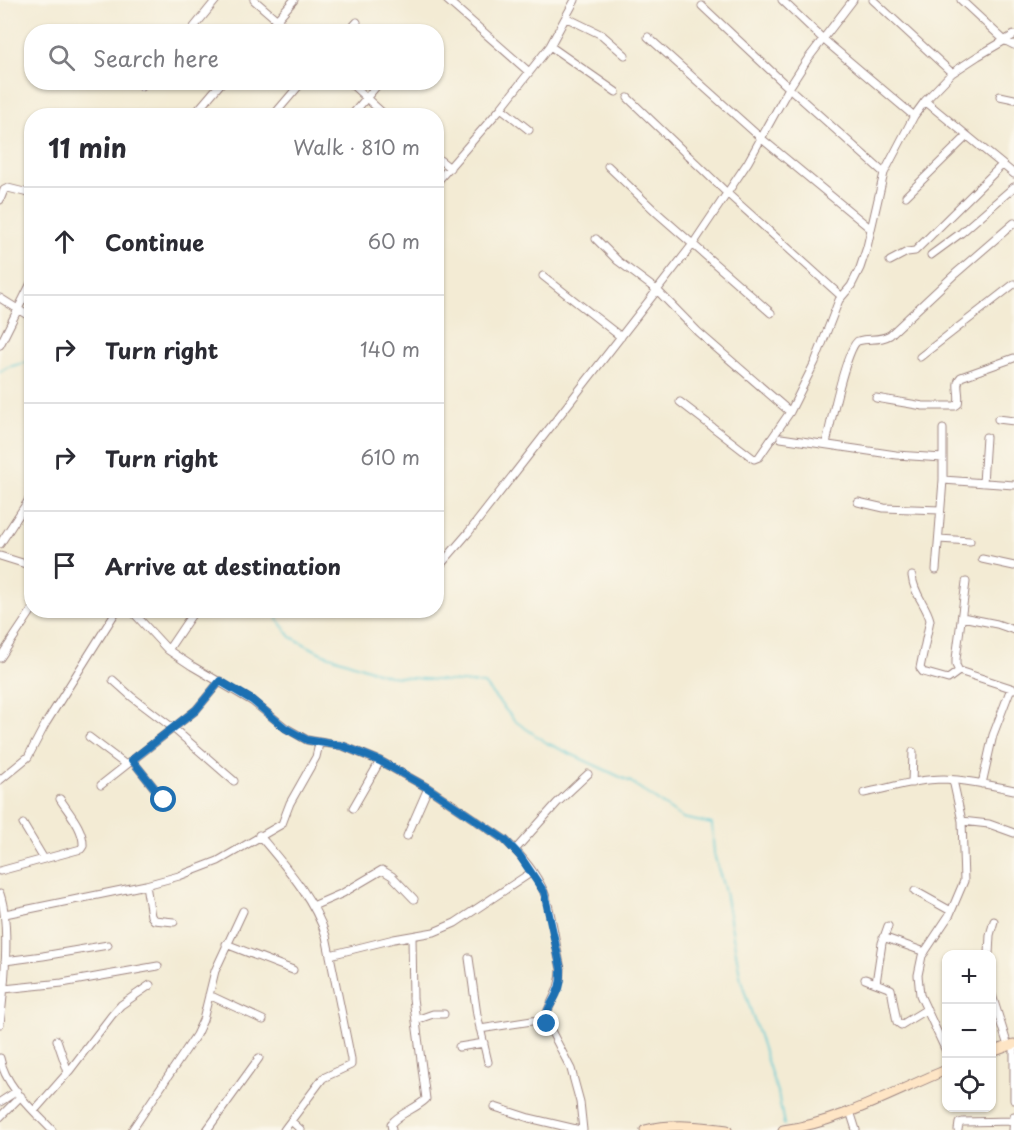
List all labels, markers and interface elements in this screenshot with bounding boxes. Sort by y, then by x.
search box [24,24,444,90]
icon: search [45,41,78,74]
text: Search here [93,41,219,74]
text: 11 min [48,128,127,167]
text: Walk · 810 m [293,132,420,162]
icon: ahead [48,225,81,258]
text: Continue [105,225,204,258]
text: 60 m [368,226,420,256]
icon: right [48,333,81,366]
text: Turn right [105,333,218,366]
text: 140 m [360,334,420,364]
icon: right [48,441,81,474]
text: Turn right [105,441,218,474]
text: 610 m [360,442,420,472]
icon: arrive [48,549,81,582]
text: Arrive at destination [105,549,341,582]
route start [150,786,176,812]
map controls [942,950,996,1112]
button: + [942,950,996,1004]
button: − [942,1004,996,1058]
route end [533,1010,559,1036]
button: locate [942,1058,996,1112]

